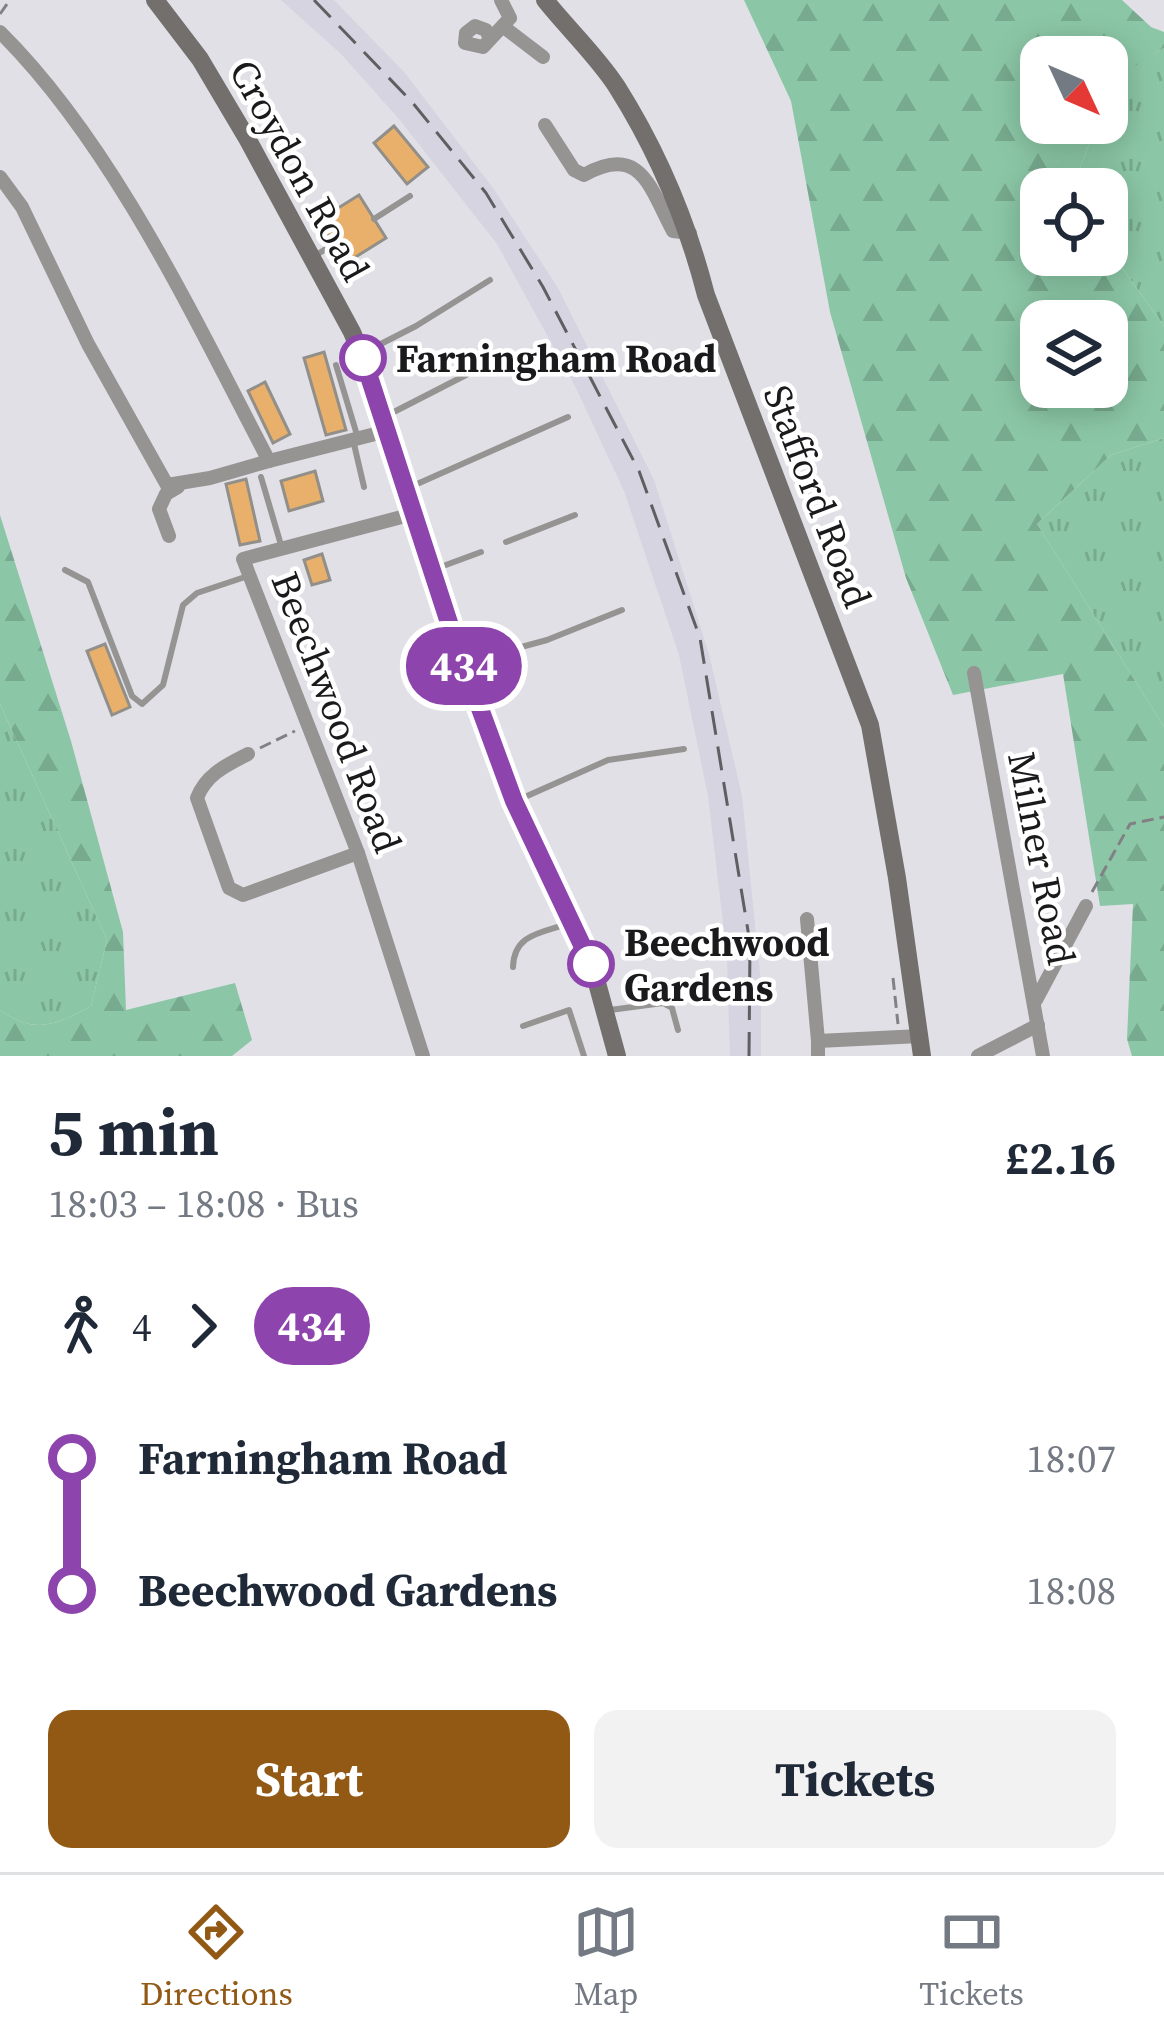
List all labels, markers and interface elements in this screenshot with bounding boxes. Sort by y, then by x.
north arrow [1020,36,1128,144]
map controls [1020,36,1128,408]
street label: Croydon Road [217,50,382,290]
button: locate [1020,168,1128,276]
button: layers [1020,300,1128,408]
place label: Farningham Road [396,332,716,385]
marker: Farningham Road [341,336,385,380]
street label: Stafford Road [751,377,884,615]
street label: Beechwood Road [259,564,414,860]
line badge: 434 [395,627,533,705]
text: 434 [430,637,498,695]
street label: Milner Road [995,747,1088,969]
place label: Beechwood Gardens [624,916,830,1014]
marker: Beechwood Gardens [569,942,613,986]
text: 5 min [48,1087,219,1177]
text: £2.16 [1005,1127,1116,1189]
text: 18:03 – 18:08 · Bus [48,1177,359,1230]
icon: walk [48,1293,114,1359]
icon: forward [170,1293,236,1359]
text: 434 [278,1297,346,1355]
text: 4 [132,1300,152,1353]
text: Farningham Road [138,1427,508,1489]
text: 18:07 [1026,1432,1116,1485]
text: Beechwood Gardens [138,1559,557,1621]
text: 18:08 [1026,1564,1116,1617]
button: Start [48,1710,570,1848]
button: Tickets [594,1710,1116,1848]
tab: Directions [140,1899,293,2016]
tab: Map [573,1899,639,2016]
tab: Tickets [919,1899,1024,2016]

